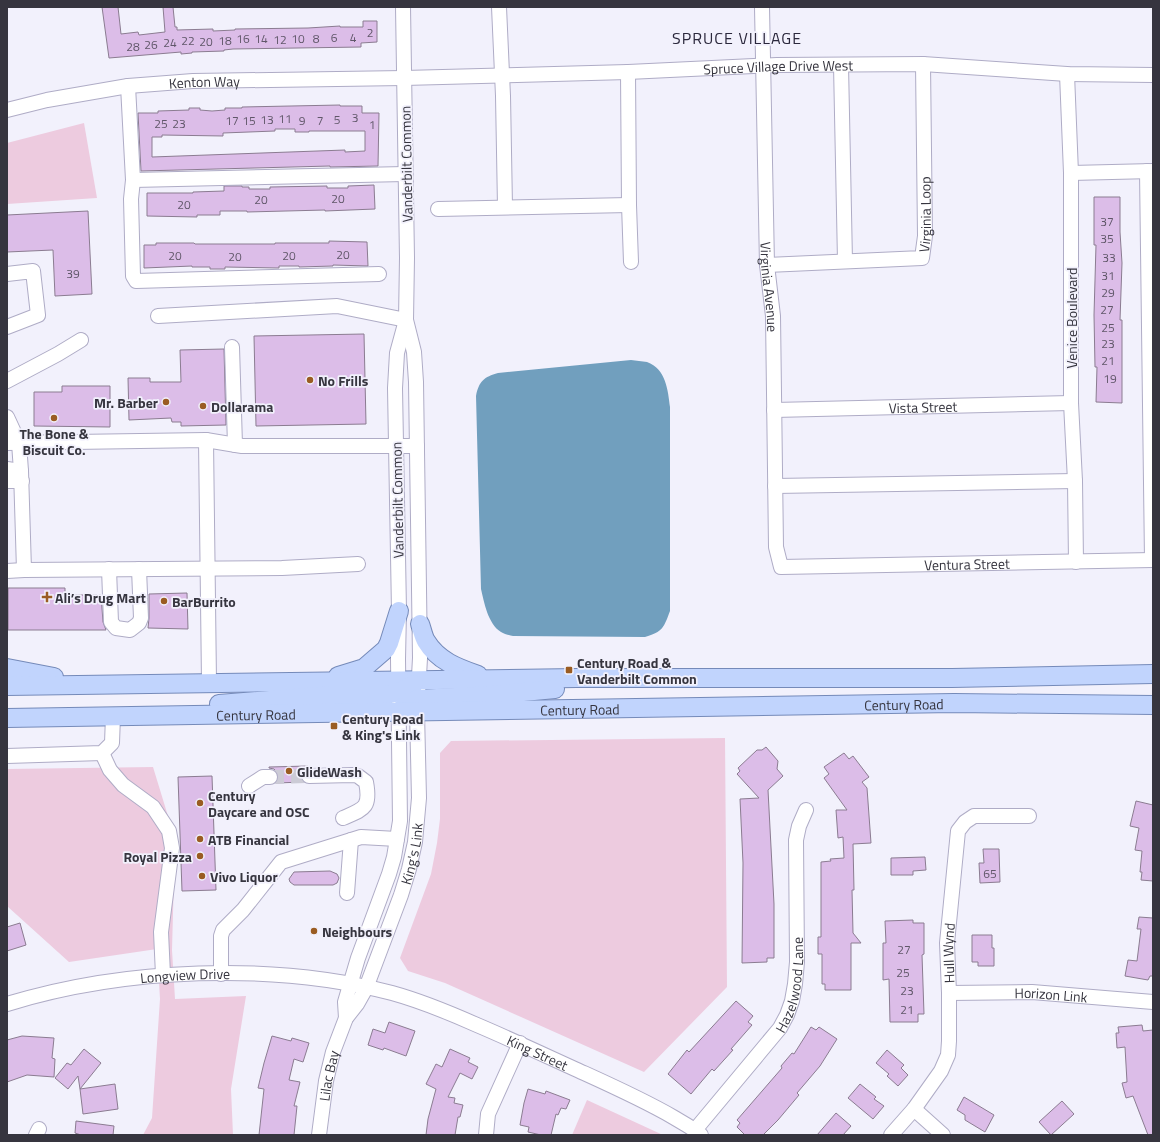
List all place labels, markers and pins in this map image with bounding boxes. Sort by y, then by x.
place label: No Frills [318,370,369,391]
marker: No Frills [305,375,315,385]
place label: Mr. Barber [94,392,158,413]
place label: Dollarama [211,396,273,417]
marker: Mr. Barber [161,397,171,407]
marker: Dollarama [198,401,208,411]
marker: The Bone & Biscuit Co. [49,413,59,423]
place label: The Bone & Biscuit Co. [19,423,89,460]
place label: Ali’s Drug Mart [55,587,146,608]
place label: BarBurrito [172,591,236,612]
marker: Ali’s Drug Mart [42,592,52,602]
marker: BarBurrito [159,596,169,606]
place label: Century Road & Vanderbilt Common [577,652,697,689]
marker: Century Road & Vanderbilt Common [564,665,574,675]
place label: Century Road & King's Link [342,708,423,745]
marker: Century Road & King's Link [329,721,339,731]
place label: GlideWash [297,761,362,782]
marker: GlideWash [284,766,294,776]
place label: Century Daycare and OSC [208,785,310,822]
marker: Century Daycare and OSC [195,798,205,808]
place label: ATB Financial [208,829,289,850]
marker: ATB Financial [195,834,205,844]
place label: Royal Pizza [123,846,192,867]
marker: Royal Pizza [195,851,205,861]
place label: Vivo Liquor [210,866,278,887]
marker: Vivo Liquor [197,871,207,881]
place label: Neighbours [322,921,393,942]
marker: Neighbours [309,926,319,936]

